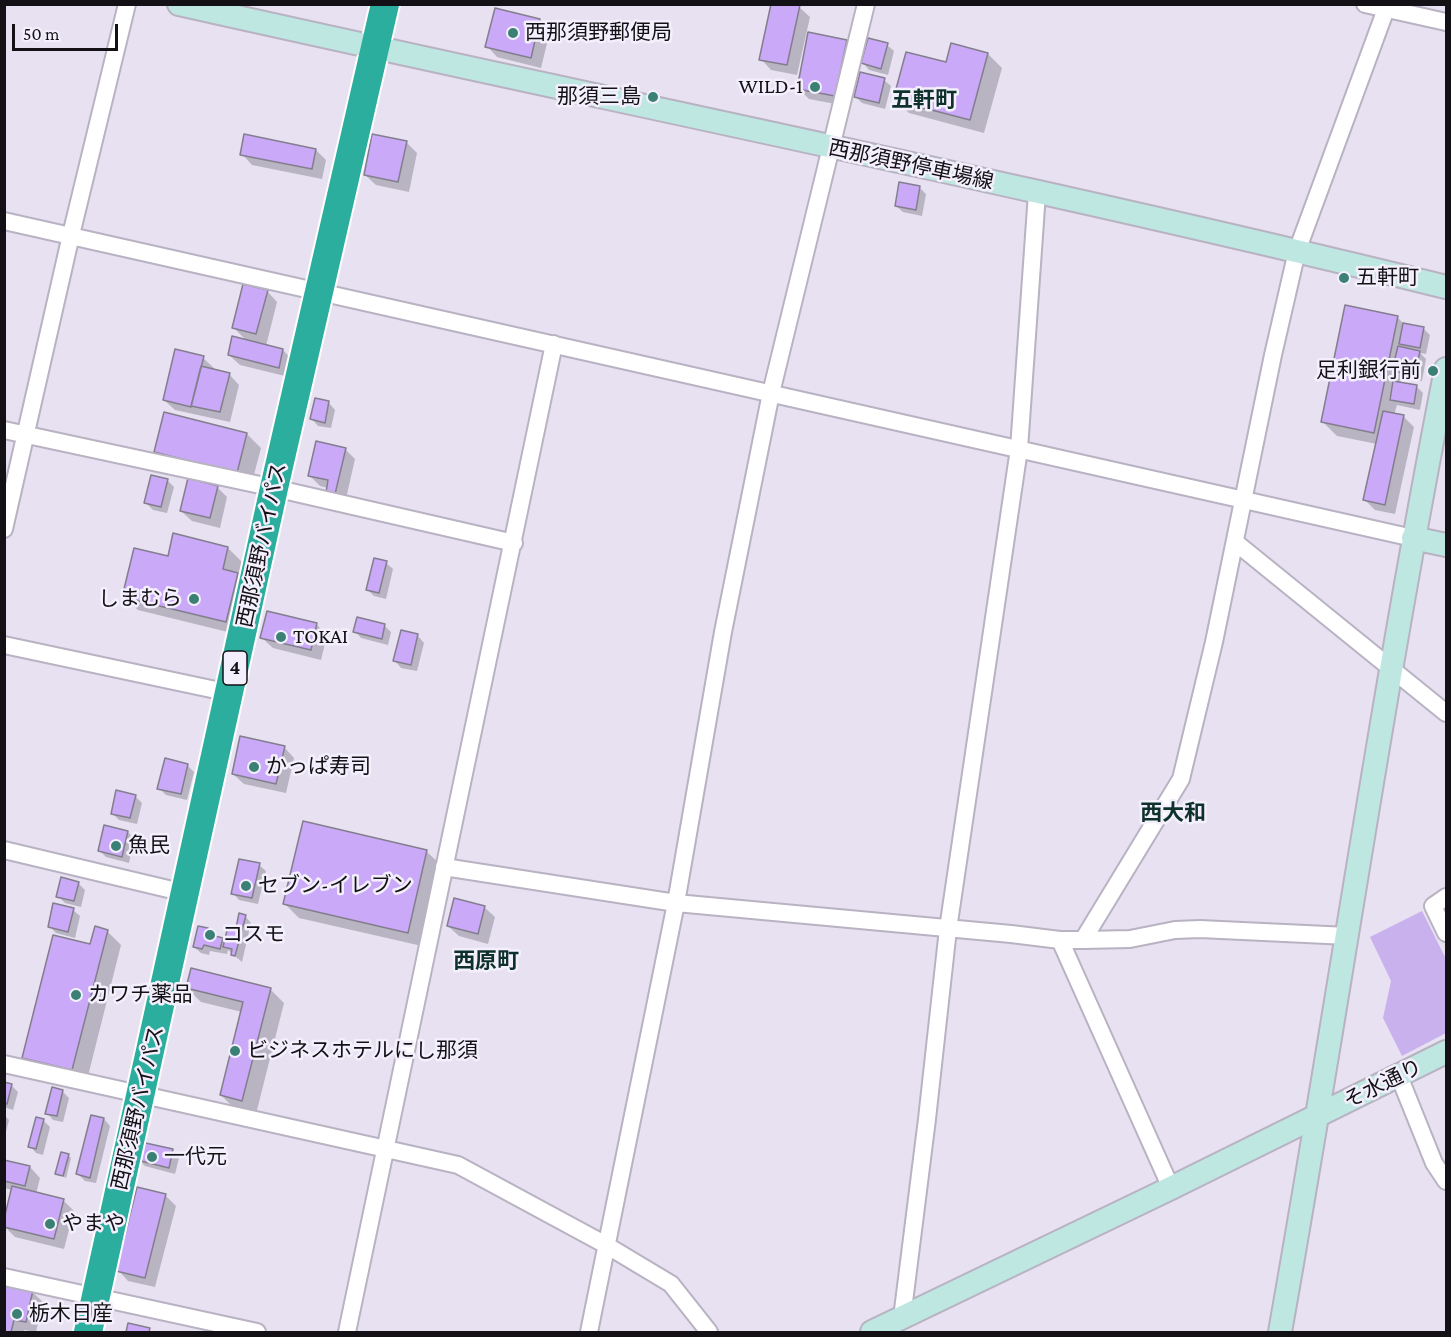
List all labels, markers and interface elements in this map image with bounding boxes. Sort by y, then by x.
scale bar [15,12,122,50]
place label: 西那須野郵便局 [525,20,672,46]
text: 50 m [23,24,60,44]
marker: 西那須野郵便局 [506,26,520,40]
place label: WILD-1 [738,74,803,100]
marker: WILD-1 [808,80,822,94]
place label: 那須三島 [557,84,641,110]
district label: 五軒町 [891,87,957,113]
marker: 那須三島 [646,90,660,104]
street label: 西那須野停車場線 [826,135,996,195]
place label: 五軒町 [1356,265,1419,291]
marker: 五軒町 [1337,271,1351,285]
place label: 足利銀行前 [1316,358,1421,384]
marker: 足利銀行前 [1426,364,1440,378]
street label: 西那須野バイパス [232,460,292,630]
place label: しまむら [98,586,182,612]
marker: しまむら [187,592,201,606]
place label: TOKAI [293,624,348,650]
marker: TOKAI [274,630,288,644]
road number: 4 [223,651,247,685]
place label: かっぱ寿司 [266,754,371,780]
marker: かっぱ寿司 [247,760,261,774]
district label: 西大和 [1140,800,1206,826]
place label: 魚民 [128,833,170,859]
marker: 魚民 [109,839,123,853]
place label: セブン-イレブン [258,873,413,899]
marker: セブン-イレブン [239,879,253,893]
place label: コスモ [222,922,285,948]
marker: コスモ [203,928,217,942]
district label: 西原町 [453,948,519,974]
place label: カワチ薬品 [88,982,193,1008]
marker: カワチ薬品 [69,988,83,1002]
street label: 西那須野バイパス [107,1023,169,1193]
place label: ビジネスホテルにし那須 [247,1038,478,1064]
marker: ビジネスホテルにし那須 [228,1044,242,1058]
street label: そ水通り [1340,1054,1426,1114]
place label: 一代元 [164,1144,227,1170]
marker: 一代元 [145,1150,159,1164]
place label: やまや [62,1211,125,1237]
marker: やまや [43,1217,57,1231]
place label: 栃木日産 [29,1301,113,1327]
marker: 栃木日産 [10,1307,24,1321]

